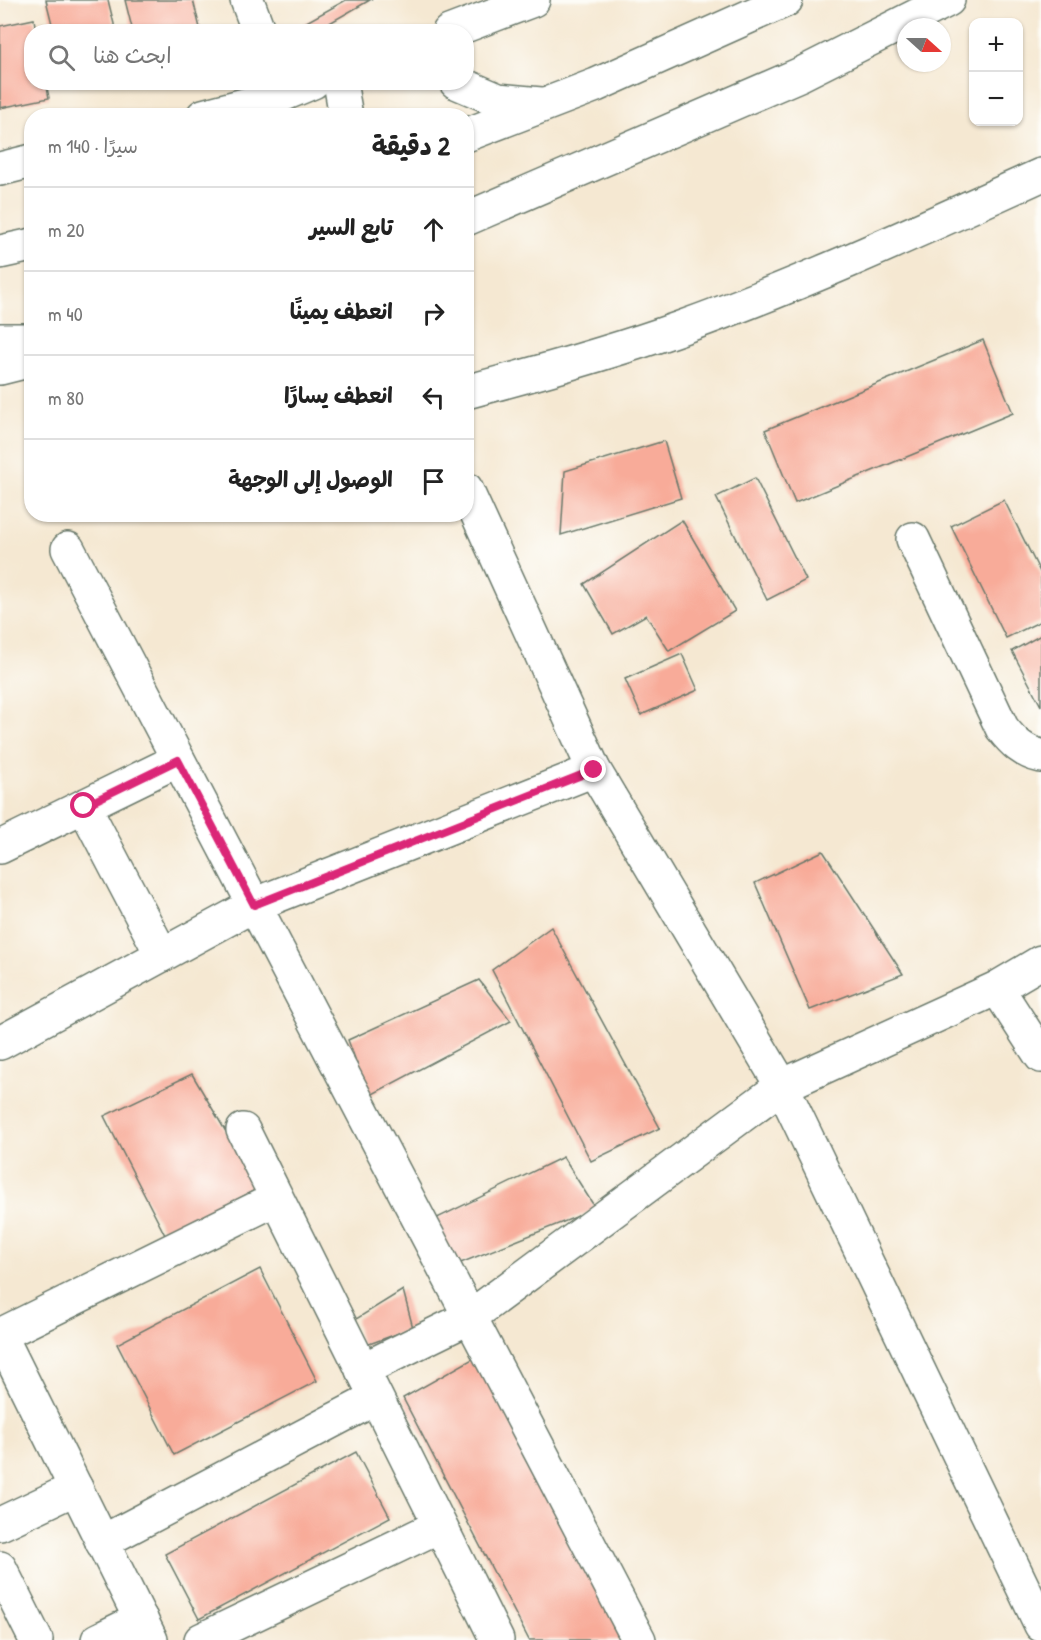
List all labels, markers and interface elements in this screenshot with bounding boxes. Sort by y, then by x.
north arrow [897,18,951,72]
map controls [969,18,1023,126]
button: + [969,18,1023,72]
search box [24,24,474,90]
text: ابحث هنا [93,40,172,70]
icon: search [45,41,78,74]
button: − [969,72,1023,126]
text: 2 دقيقة [372,128,450,163]
text: سيرًا · 140 m [48,132,138,159]
text: تابع السير [310,212,393,242]
icon: ahead [417,213,450,246]
text: 20 m [48,216,85,243]
text: انعطف يمينًا [290,296,393,326]
icon: right [417,297,450,330]
text: 40 m [48,300,83,327]
text: انعطف يسارًا [284,380,393,410]
icon: left [417,381,450,414]
text: 80 m [48,384,84,411]
text: الوصول إلى الوجهة [228,464,393,494]
icon: arrive [417,465,450,498]
route end [580,756,606,782]
route start [70,792,96,818]

